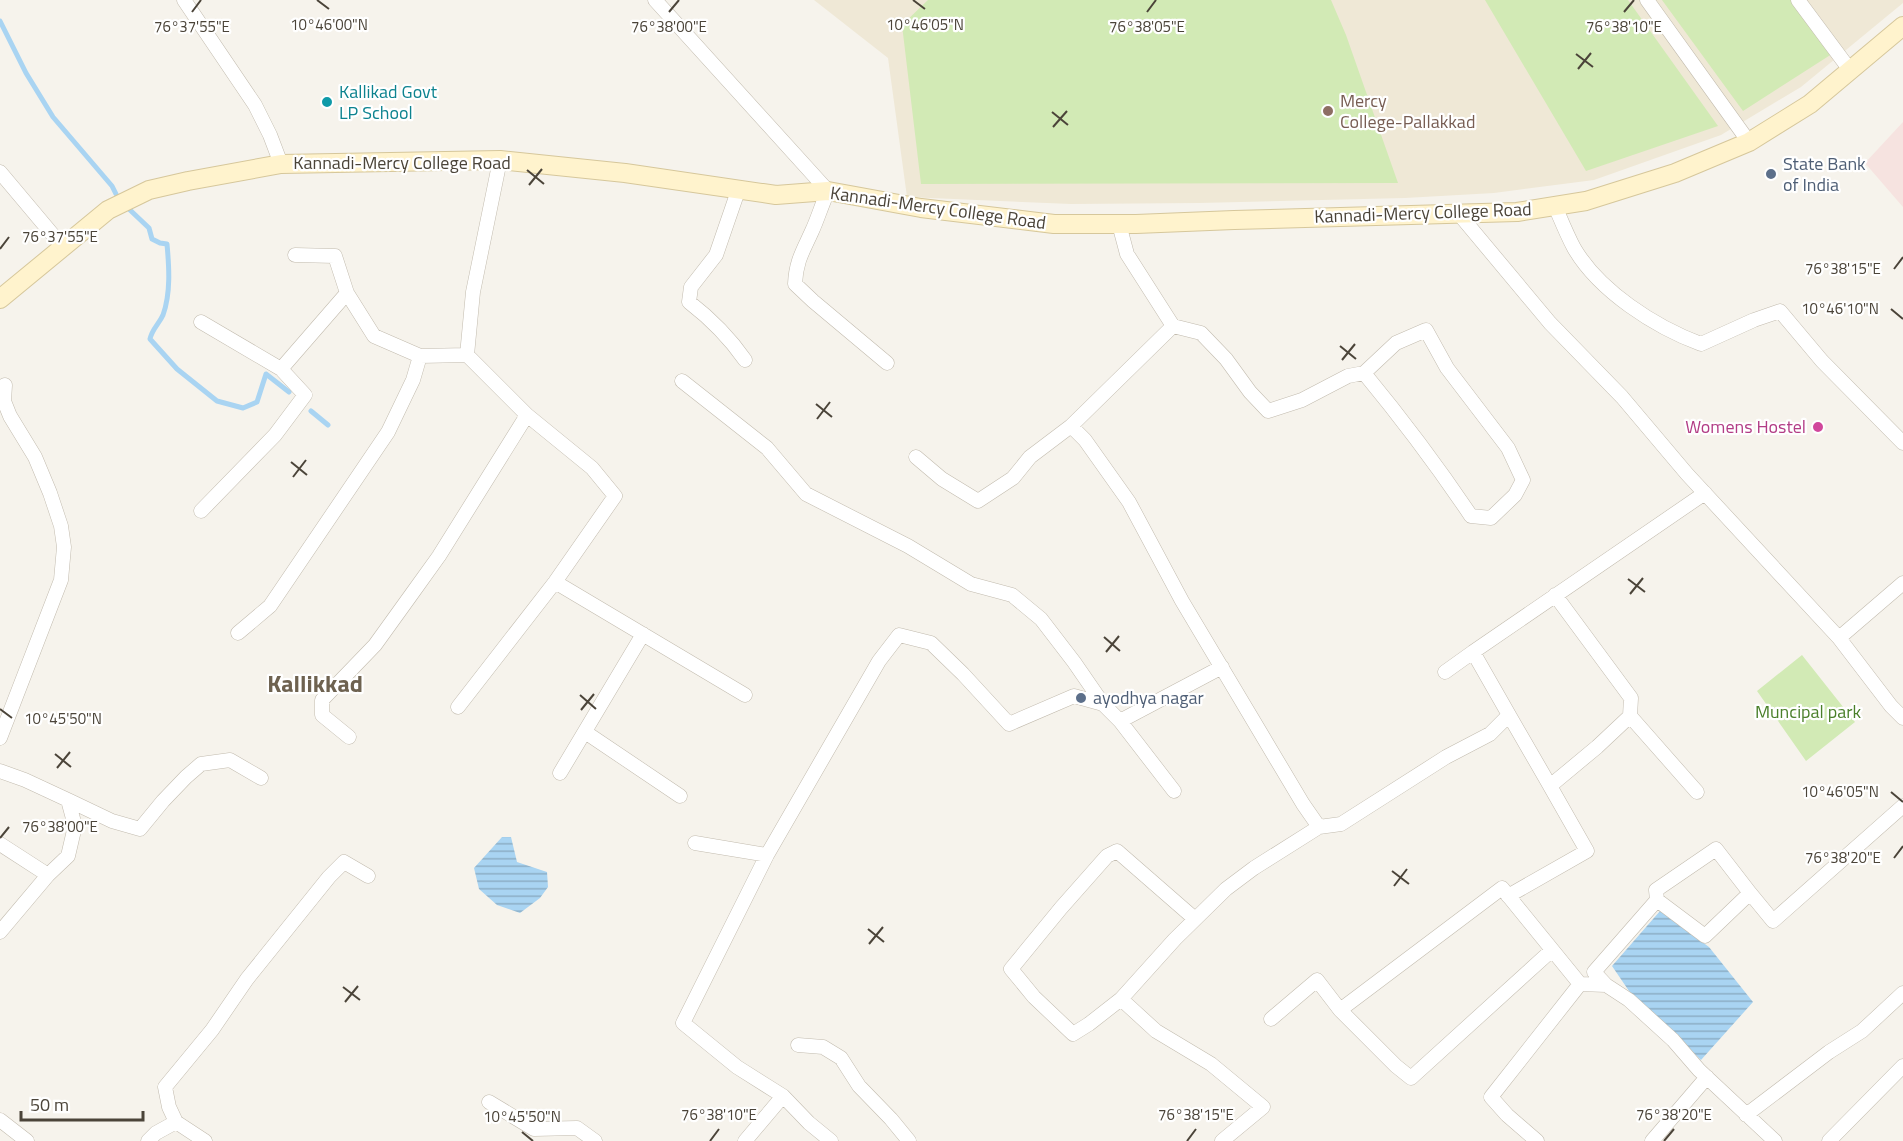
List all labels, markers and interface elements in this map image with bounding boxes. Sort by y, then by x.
text: 10°46'00"N [290,13,368,36]
text: 10°46'05"N [886,13,964,36]
text: 76°37'55"E [154,15,230,38]
text: 76°38'00"E [631,15,707,38]
text: 76°38'05"E [1109,15,1185,38]
text: 76°38'10"E [1586,15,1662,38]
place label: Kallikad Govt LP School [339,78,438,126]
place label: Mercy College-Pallakkad [1340,87,1475,135]
marker: Kallikad Govt LP School [320,95,334,109]
marker: Mercy College-Pallakkad [1321,104,1335,118]
street label: Kannadi-Mercy College Road [293,149,511,176]
place label: State Bank of India [1783,150,1866,198]
marker: State Bank of India [1764,167,1778,181]
street label: Kannadi-Mercy College Road [829,179,1048,236]
street label: Kannadi-Mercy College Road [1314,195,1532,230]
text: 76°37'55"E [22,225,98,248]
text: 76°38'15"E [1805,257,1881,280]
text: 10°46'10"N [1801,297,1879,320]
place label: Womens Hostel [1685,413,1806,440]
marker: Womens Hostel [1811,420,1825,434]
district label: Kallikkad [267,665,363,701]
place label: ayodhya nagar [1093,684,1204,711]
marker: ayodhya nagar [1074,691,1088,705]
park label: Muncipal park [1755,698,1861,725]
text: 10°45'50"N [24,707,102,730]
text: 10°46'05"N [1801,780,1879,803]
text: 76°38'00"E [22,815,98,838]
text: 76°38'20"E [1805,846,1881,869]
scale bar [21,1084,142,1122]
text: 50 m [30,1091,69,1118]
text: 76°38'10"E [681,1103,757,1126]
text: 76°38'15"E [1158,1103,1234,1126]
text: 76°38'20"E [1636,1103,1712,1126]
text: 10°45'50"N [483,1105,561,1128]

